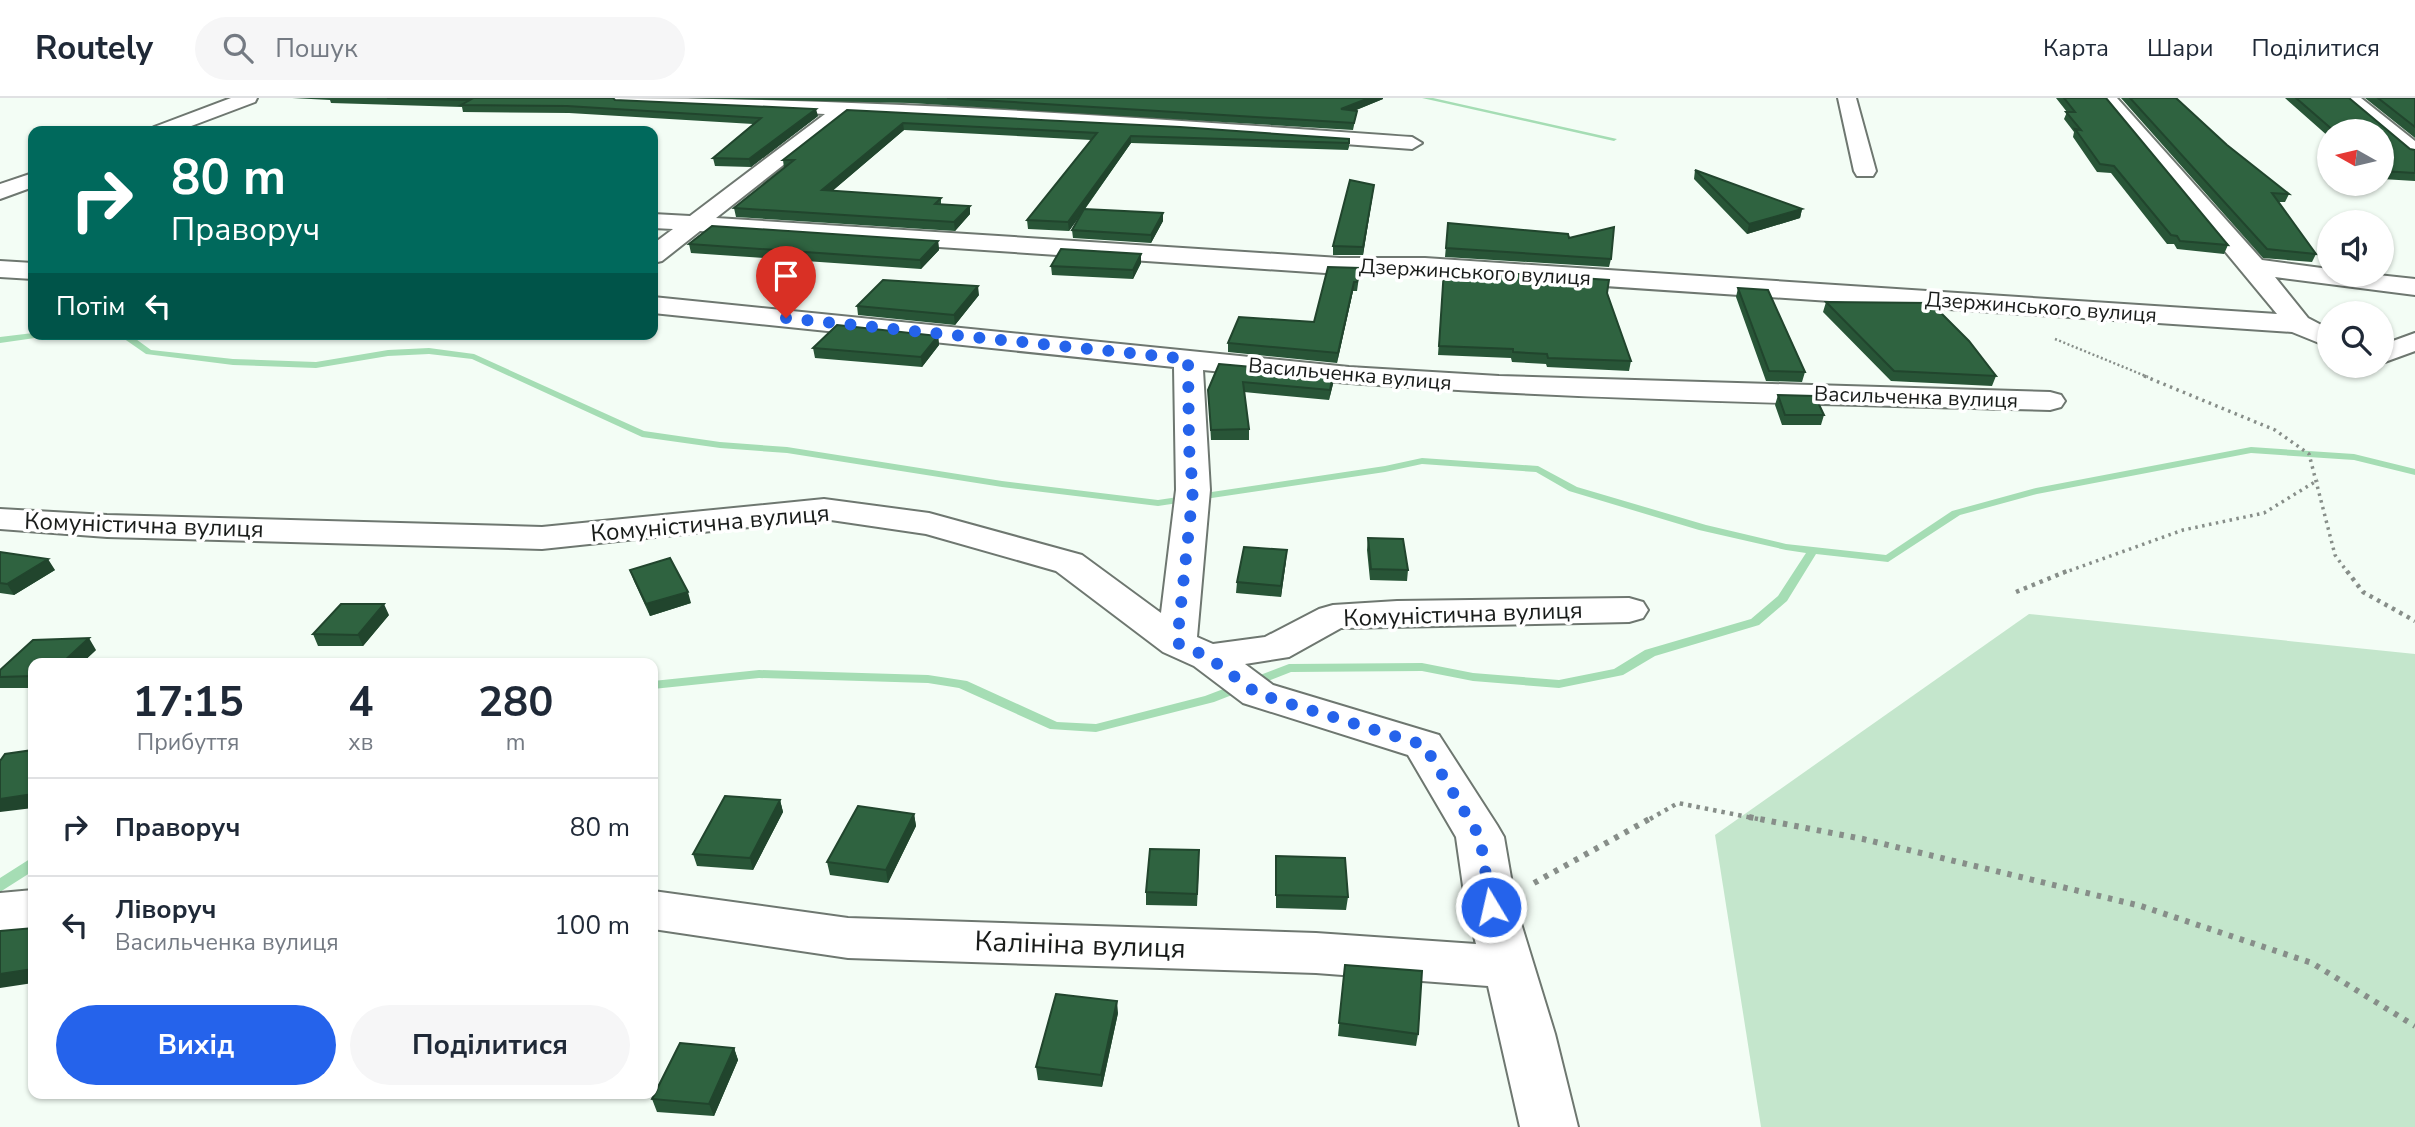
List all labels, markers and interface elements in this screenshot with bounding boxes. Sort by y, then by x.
search box [195,17,685,80]
text: Routely [35,26,153,71]
icon: search [219,29,257,67]
text: Пошук [275,31,358,66]
text: Карта [2043,32,2109,64]
text: Шари [2147,32,2214,64]
text: Поділитися [2252,32,2380,64]
north arrow [2317,119,2394,196]
map controls [2317,119,2394,378]
text: 80 m [171,144,286,211]
icon: right [56,154,147,245]
text: Праворуч [171,208,320,251]
button: sound [2317,210,2394,287]
pin [756,246,816,318]
street label: Дзержинського вулиця [1358,252,1592,292]
icon: arrive [767,257,805,295]
street label: Дзержинського вулиця [1924,285,2158,329]
icon: left [139,287,177,325]
text: Потім [56,289,125,324]
button: search [2317,301,2394,378]
street label: Васильченка вулиця [1247,351,1453,397]
street label: Васильченка вулиця [1813,379,2019,415]
street label: Комуністична вулиця [589,497,831,549]
street label: Комуністична вулиця [24,505,264,545]
street label: Комуністична вулиця [1343,594,1583,634]
text: 17:15 [132,674,244,731]
text: 4 [348,674,373,731]
text: 280 [478,674,553,731]
text: Прибуття [137,727,239,758]
text: хв [348,727,373,758]
text: m [506,727,526,758]
icon: right [56,808,94,846]
text: Праворуч [115,810,240,845]
text: 80 m [570,810,630,845]
position arrow [1454,870,1528,944]
text: Ліворуч [115,892,216,927]
icon: left [56,906,94,944]
text: 100 m [554,908,630,943]
street label: Калініна вулиця [974,922,1186,968]
text: Васильченка вулиця [115,927,339,958]
button: Вихід [56,1005,336,1085]
button: Поділитися [350,1005,630,1085]

